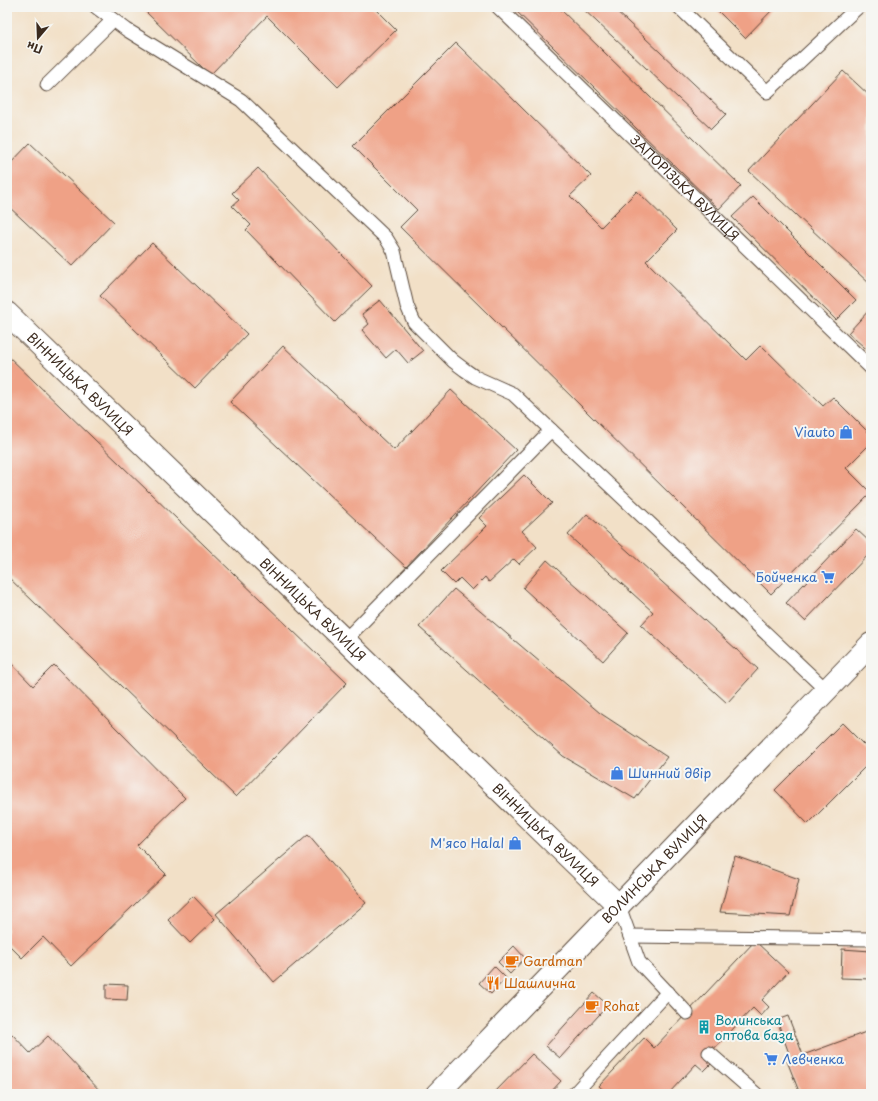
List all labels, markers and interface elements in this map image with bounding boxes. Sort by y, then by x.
north arrow [18,18,58,58]
text: Пн [24,37,45,59]
street label: ЗАПОРІЗЬКА ВУЛИЦЯ [626,130,744,245]
street label: ВІННИЦЬКА ВУЛИЦЯ [23,328,138,440]
place label: Viauto [794,422,835,441]
shop icon: Viauto [838,424,854,440]
street label: ВІННИЦЬКА ВУЛИЦЯ [256,553,371,665]
place label: Бойченка [756,567,818,586]
supermarket icon: Бойченка [820,569,836,585]
place label: Шинний двір [628,763,711,782]
shop icon: Шинний двір [609,765,625,781]
street label: ВІННИЦЬКА ВУЛИЦЯ [489,779,603,890]
street label: ВОЛИНСЬКА ВУЛИЦЯ [597,810,711,927]
place label: М'ясо Halal [430,833,504,852]
shop icon: М'ясо Halal [507,835,523,851]
place label: Gardman [523,951,583,970]
cafe icon: Gardman [504,953,520,969]
place label: Шашлична [504,973,577,992]
restaurant icon: Шашлична [485,975,501,991]
place label: Rohat [603,996,640,1015]
cafe icon: Rohat [584,998,600,1014]
place label: Волинська оптова база [715,1010,794,1044]
building icon: Волинська оптова база [696,1019,712,1035]
place label: Левченка [782,1049,845,1068]
supermarket icon: Левченка [763,1051,779,1067]

